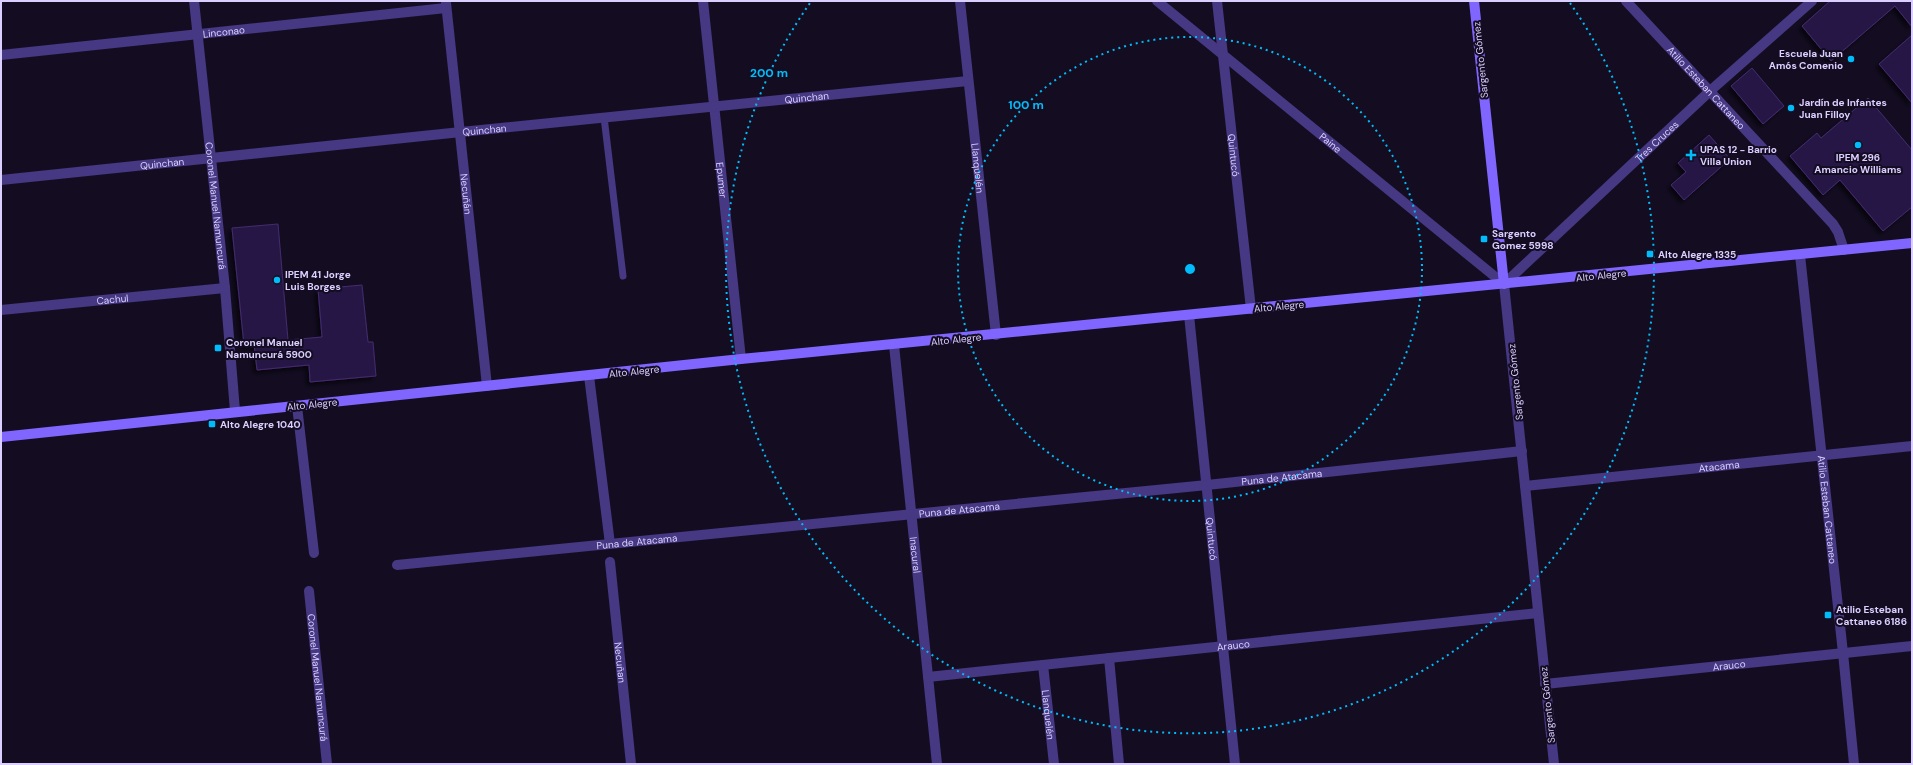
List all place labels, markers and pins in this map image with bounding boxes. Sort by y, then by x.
place label: Escuela Juan Amós Comenio [1769,47,1843,72]
marker: Escuela Juan Amós Comenio [1846,54,1856,64]
place label: Jardín de Infantes Juan Filloy [1799,96,1887,121]
marker: Jardín de Infantes Juan Filloy [1786,103,1796,113]
marker: IPEM 296 Amancio Williams [1853,140,1863,150]
place label: UPAS 12 - Barrio Villa Union [1700,143,1777,168]
marker: UPAS 12 - Barrio Villa Union [1685,149,1697,161]
place label: IPEM 296 Amancio Williams [1814,151,1902,176]
place label: Sargento Gomez 5998 [1492,227,1554,252]
marker: Sargento Gomez 5998 [1479,234,1489,244]
place label: Alto Alegre 1335 [1658,248,1736,261]
marker: Alto Alegre 1335 [1645,249,1655,259]
centre of rings [1183,262,1197,276]
place label: IPEM 41 Jorge Luis Borges [285,268,351,293]
marker: IPEM 41 Jorge Luis Borges [272,275,282,285]
place label: Coronel Manuel Namuncurá 5900 [226,336,312,361]
marker: Coronel Manuel Namuncurá 5900 [213,343,223,353]
place label: Alto Alegre 1040 [220,418,301,431]
marker: Alto Alegre 1040 [207,419,217,429]
place label: Atilio Esteban Cattaneo 6186 [1836,603,1907,628]
marker: Atilio Esteban Cattaneo 6186 [1823,610,1833,620]

